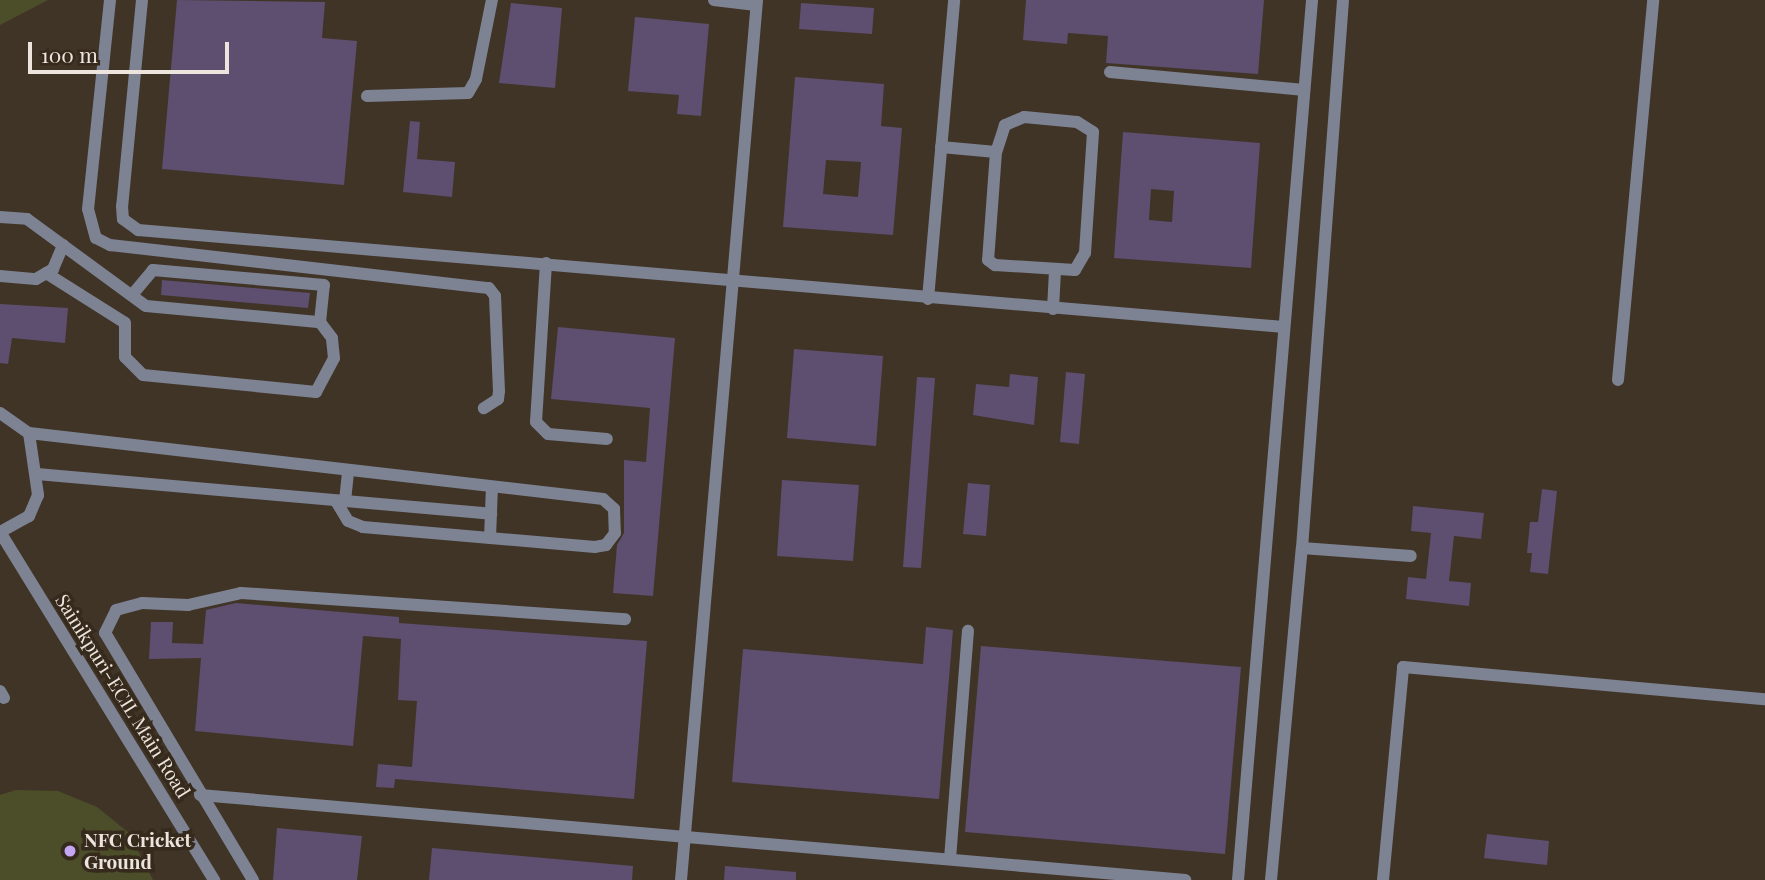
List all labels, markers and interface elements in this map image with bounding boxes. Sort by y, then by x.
scale bar [32,28,233,72]
text: 100 m [41,40,98,68]
street label: Sainikpuri-ECIL Main Road [51,590,195,802]
place label: NFC Cricket Ground [84,829,191,873]
marker: NFC Cricket Ground [62,843,78,859]

